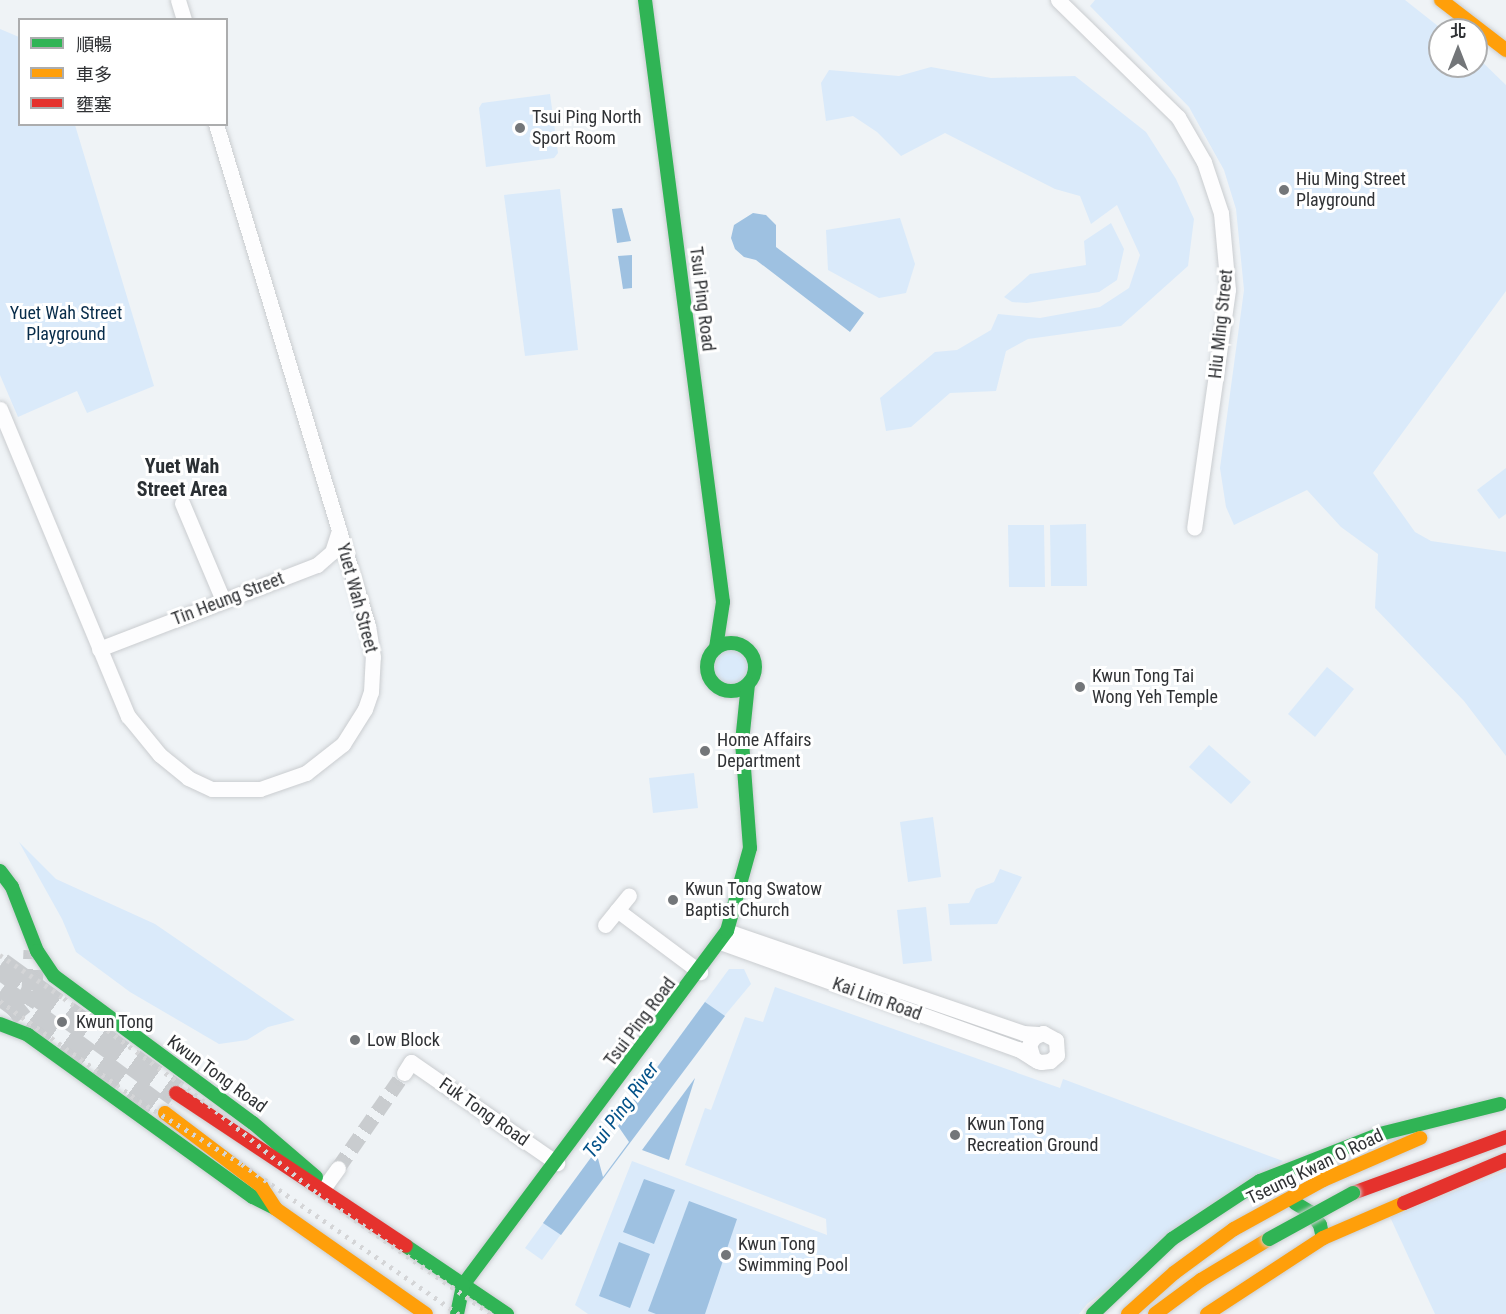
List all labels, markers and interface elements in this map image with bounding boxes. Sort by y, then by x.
legend [18,18,228,126]
north arrow [1428,18,1488,78]
text: 北 [1450,22,1466,41]
text: 順暢 [76,34,112,55]
text: 車多 [76,64,112,85]
text: 壅塞 [76,94,112,115]
place label: Tsui Ping North Sport Room [532,107,641,150]
marker: Tsui Ping North Sport Room [513,121,527,135]
place label: Hiu Ming Street Playground [1296,169,1406,212]
marker: Hiu Ming Street Playground [1277,183,1291,197]
street label: Tsui Ping Road [685,245,719,353]
street label: Hiu Ming Street [1205,268,1237,380]
park label: Yuet Wah Street Playground [10,303,122,346]
district label: Yuet Wah Street Area [137,455,227,502]
street label: Yuet Wah Street [332,541,382,655]
street label: Tin Heung Street [169,568,287,630]
place label: Kwun Tong Tai Wong Yeh Temple [1092,666,1218,708]
marker: Kwun Tong Tai Wong Yeh Temple [1073,680,1087,694]
place label: Home Affairs Department [717,730,812,772]
marker: Home Affairs Department [698,744,712,758]
place label: Kwun Tong Swatow Baptist Church [685,879,822,922]
marker: Kwun Tong Swatow Baptist Church [666,893,680,907]
street label: Tsui Ping Road [600,973,680,1071]
street label: Kai Lim Road [830,973,924,1025]
place label: Kwun Tong [76,1011,154,1033]
marker: Kwun Tong [53,1013,71,1031]
place label: Low Block [367,1029,440,1051]
street label: Kwun Tong Road [163,1031,271,1117]
marker: Low Block [348,1033,362,1047]
water label: Tsui Ping River [578,1057,664,1163]
street label: Fuk Tong Road [435,1073,533,1151]
place label: Kwun Tong Recreation Ground [967,1114,1098,1156]
street label: Tseung Kwan O Road [1243,1125,1387,1209]
marker: Kwun Tong Recreation Ground [948,1128,962,1142]
place label: Kwun Tong Swimming Pool [738,1234,848,1276]
marker: Kwun Tong Swimming Pool [719,1248,733,1262]

